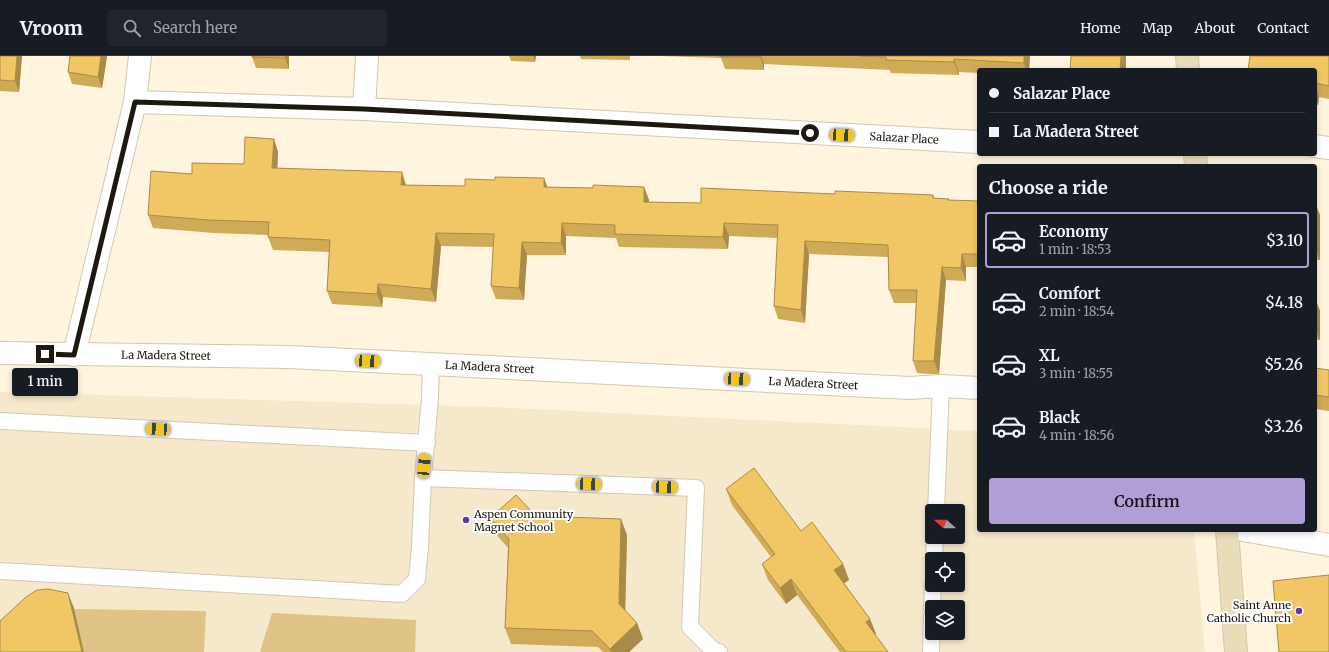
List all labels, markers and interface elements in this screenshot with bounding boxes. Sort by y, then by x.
search box [107,10,387,46]
text: Vroom [20,16,83,40]
icon: search [121,17,143,39]
text: Search here [153,18,237,37]
text: Home [1080,19,1121,37]
text: Map [1143,19,1172,37]
text: About [1194,19,1235,37]
text: Contact [1257,19,1309,37]
text: Salazar Place [1013,84,1110,103]
text: La Madera Street [1013,122,1139,141]
route start [801,124,819,142]
car [830,128,854,142]
street label: Salazar Place [869,129,939,147]
text: Choose a ride [989,176,1108,199]
icon: car [991,222,1027,258]
text: Economy [1039,222,1108,241]
text: $3.10 [1266,231,1303,250]
text: 1 min · 18:53 [1039,241,1111,258]
icon: car [991,284,1027,320]
text: Comfort [1039,284,1100,303]
text: $4.18 [1265,293,1303,312]
text: 2 min · 18:54 [1039,303,1114,320]
route end [36,345,54,363]
icon: car [991,346,1027,382]
text: XL [1039,346,1060,365]
street label: La Madera Street [121,348,212,363]
car [356,354,380,368]
text: $5.26 [1264,355,1303,374]
street label: La Madera Street [444,358,536,376]
text: 3 min · 18:55 [1039,365,1113,382]
callout: 1 min [12,368,78,396]
car [725,372,749,386]
text: 1 min [28,373,62,390]
street label: La Madera Street [768,374,859,392]
icon: car [991,408,1027,444]
text: Black [1039,408,1080,427]
text: $3.26 [1264,417,1303,436]
car [146,422,170,436]
text: 4 min · 18:56 [1039,427,1114,444]
car [417,454,431,478]
car [577,478,601,490]
button: Confirm [989,478,1305,524]
car [653,481,677,493]
north arrow [925,504,965,544]
map controls [925,504,965,640]
place label: Aspen Community Magnet School [473,507,574,534]
marker: Aspen Community Magnet School [461,515,471,525]
button: locate [925,552,965,592]
place label: Saint Anne Catholic Church [1207,598,1292,625]
button: layers [925,600,965,640]
marker: Saint Anne Catholic Church [1294,606,1304,616]

